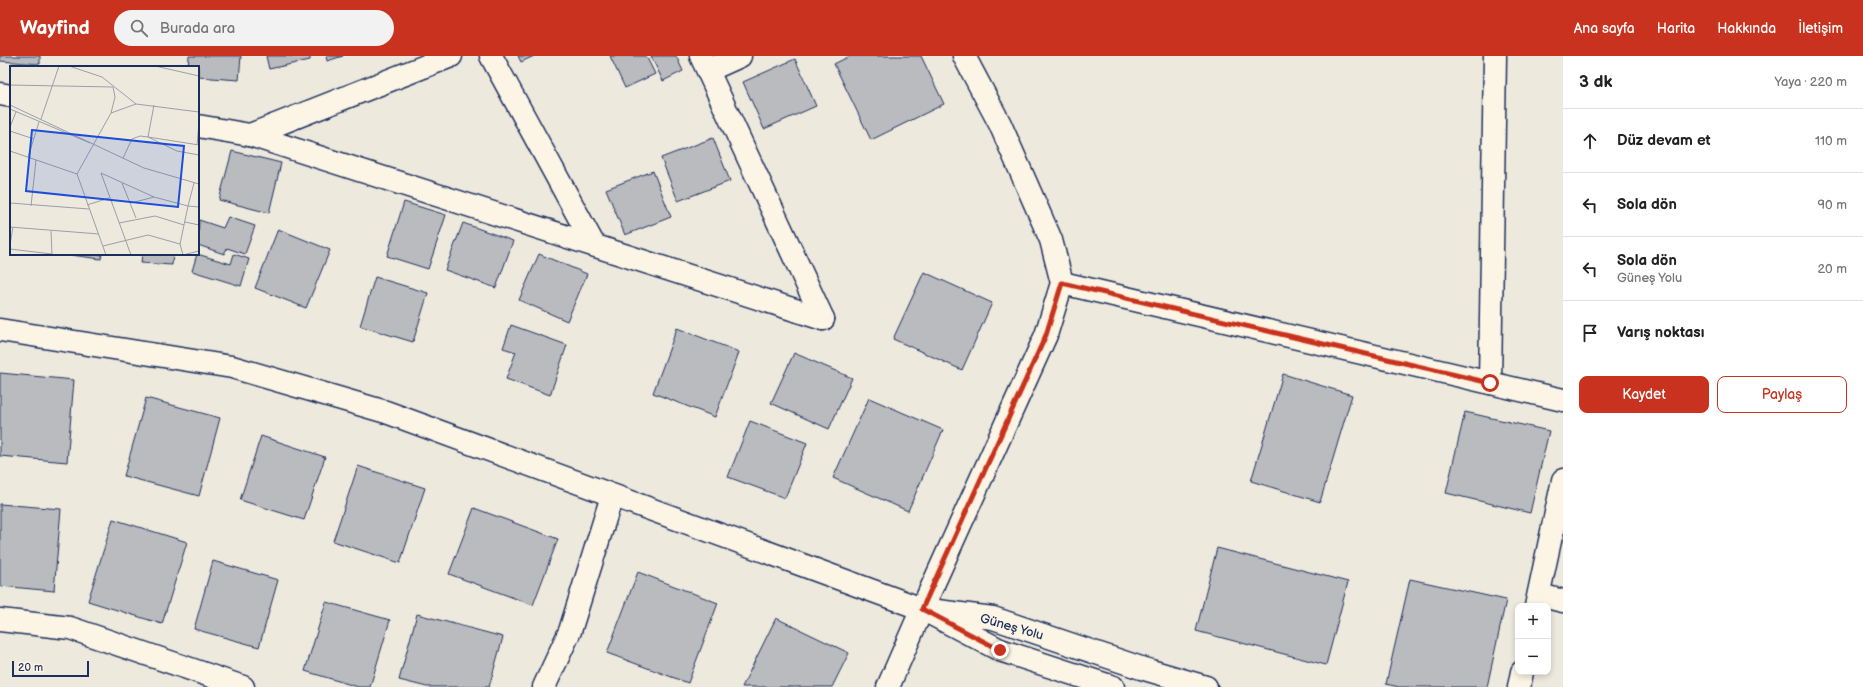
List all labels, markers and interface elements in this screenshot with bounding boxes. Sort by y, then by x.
search box [114,10,394,46]
text: Wayfind [20,17,90,40]
icon: search [128,17,150,39]
text: Burada ara [160,19,235,38]
text: Ana sayfa [1574,20,1635,37]
text: Harita [1657,20,1695,37]
text: Hakkında [1717,20,1776,37]
text: İletişim [1798,20,1843,37]
inset map [10,66,199,255]
text: 3 dk [1579,72,1612,92]
text: Yaya · 220 m [1775,74,1847,90]
icon: ahead [1579,130,1601,152]
text: Düz devam et [1617,131,1711,150]
text: 110 m [1815,133,1847,149]
icon: left [1579,194,1601,216]
text: Sola dön [1617,195,1677,214]
text: 90 m [1818,197,1847,213]
text: Sola dön [1617,251,1677,270]
icon: left [1579,258,1601,280]
text: 20 m [1817,261,1847,277]
text: Güneş Yolu [1617,270,1682,286]
icon: arrive [1579,322,1601,344]
text: Varış noktası [1617,323,1704,342]
route start [1481,374,1499,392]
button: Kaydet [1579,376,1709,413]
button: Paylaş [1717,376,1847,413]
map controls [1515,603,1551,675]
button: + [1515,603,1551,639]
street label: Güneş Yolu [978,610,1045,644]
button: − [1515,639,1551,675]
route end [991,641,1009,659]
scale bar [12,659,89,678]
text: 20 m [18,661,43,674]

